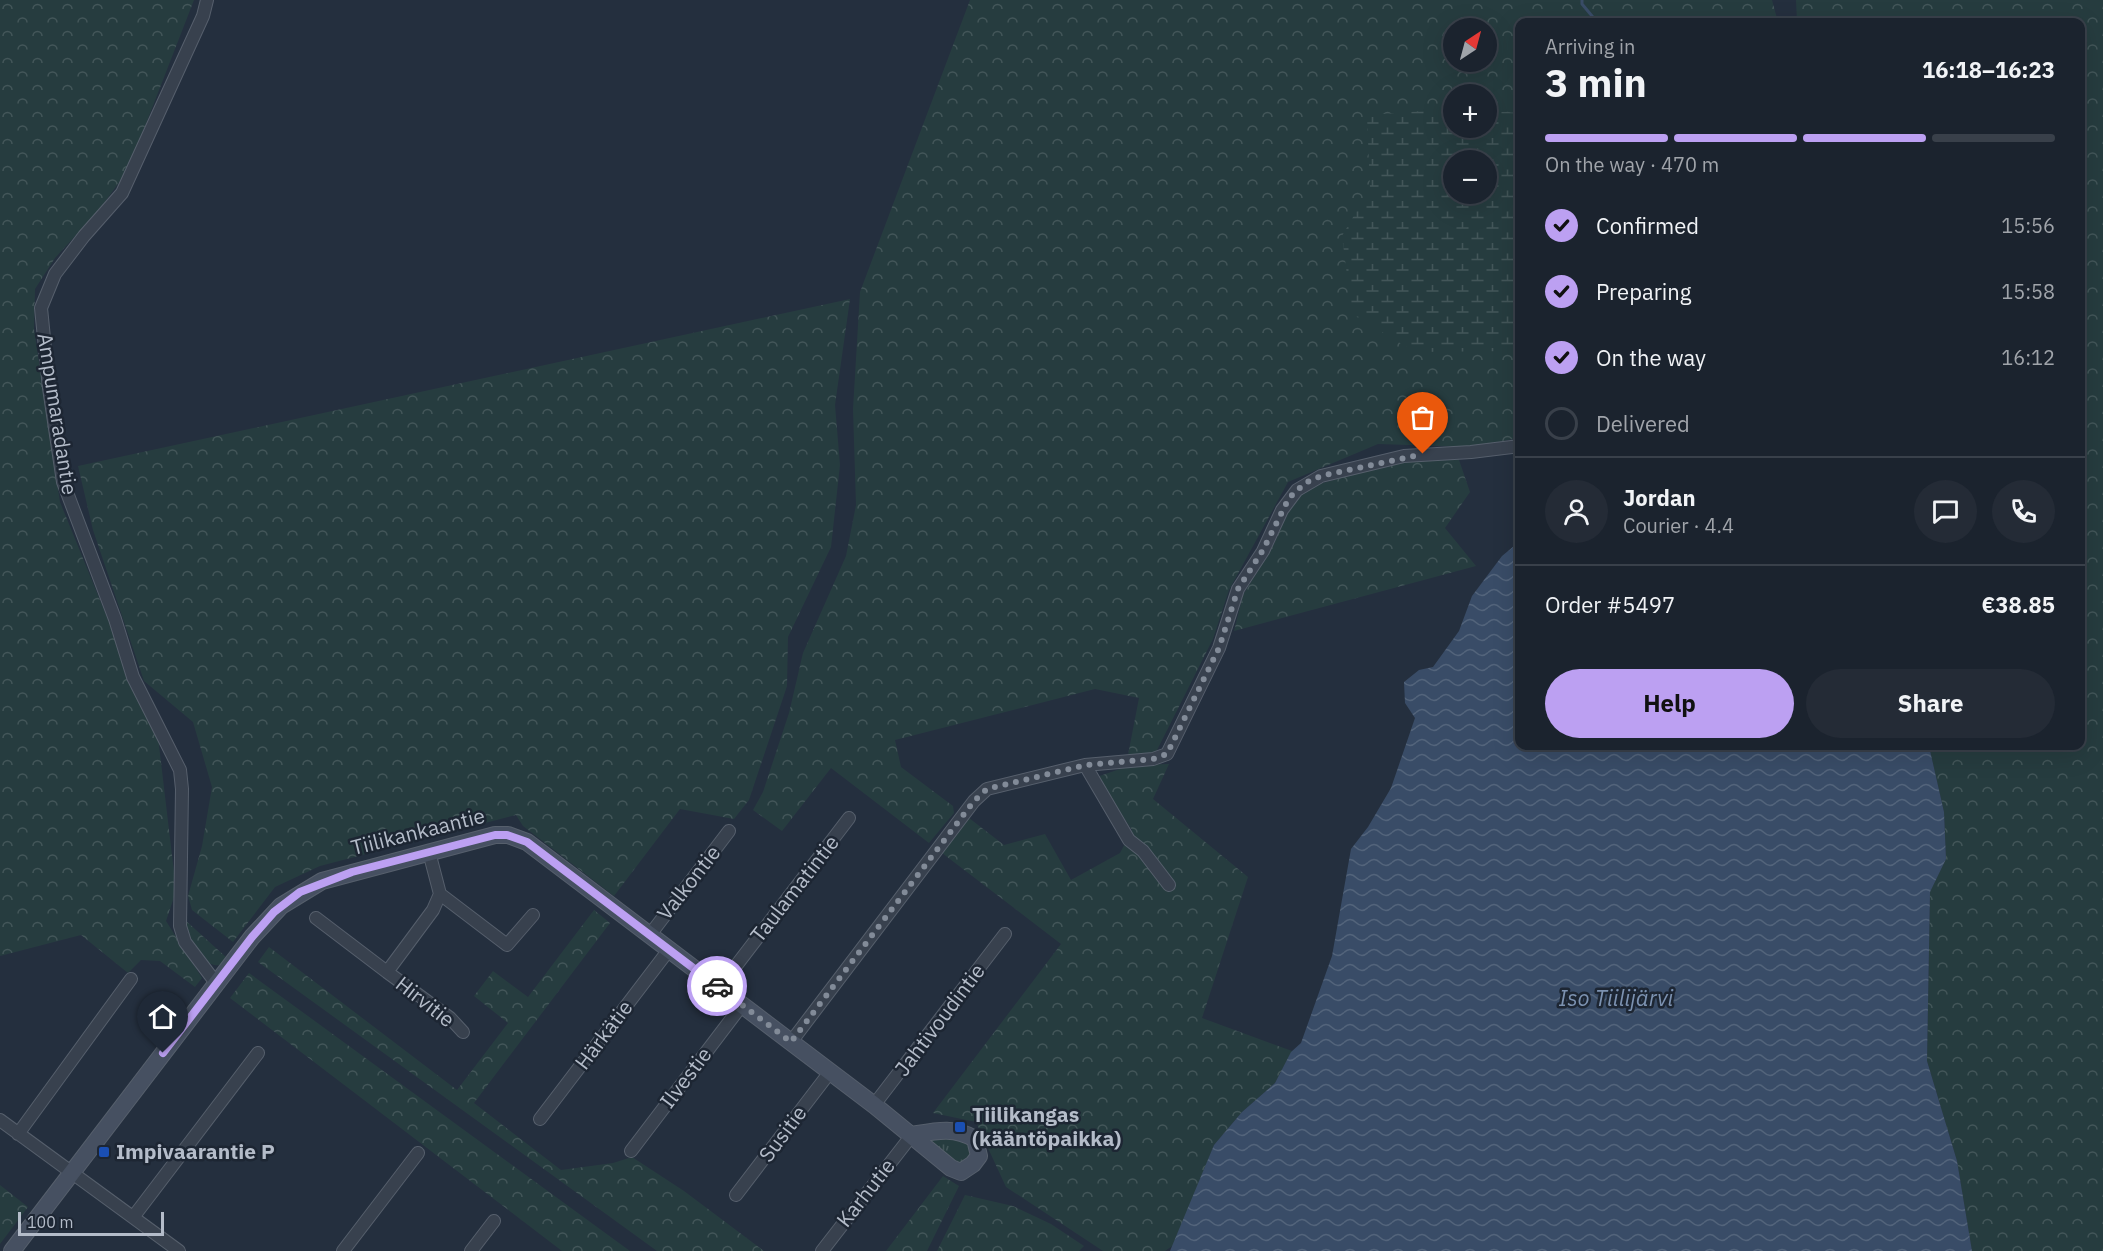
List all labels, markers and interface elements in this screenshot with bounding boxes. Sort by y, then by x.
north arrow [1443,18,1497,72]
map controls [1443,18,1497,204]
text: Arriving in [1545,33,1635,60]
text: 16:18–16:23 [1922,55,2055,84]
text: 3 min [1545,57,1647,108]
button: + [1443,84,1497,138]
button: − [1443,150,1497,204]
text: On the way · 470 m [1545,151,1719,178]
icon: check [1545,209,1578,242]
text: Confirmed [1596,211,1699,240]
text: 15:56 [2001,212,2055,239]
icon: check [1545,275,1578,308]
text: Preparing [1596,277,1691,306]
text: 15:58 [2001,278,2055,305]
street label: Ampumaradantie [31,331,85,497]
icon: check [1545,341,1578,374]
text: On the way [1596,343,1706,372]
text: 16:12 [2001,344,2055,371]
pin [1397,392,1448,454]
icon: bag [1406,401,1439,434]
text: Delivered [1596,409,1690,438]
button: person [1545,480,1608,543]
button: chat [1914,480,1977,543]
button: phone [1992,480,2055,543]
text: Jordan [1623,483,1696,512]
text: Courier · 4.4 [1623,512,1734,539]
text: Order #5497 [1545,590,1675,619]
text: €38.85 [1982,590,2055,619]
button: Help [1545,669,1794,738]
button: Share [1806,669,2055,738]
street label: Tiilikankaantie [348,801,488,861]
street label: Taulamatintie [744,829,845,948]
street label: Valkontie [650,839,726,926]
courier [687,956,747,1016]
street label: Jahtivoudintie [888,958,991,1081]
street label: Hirvitie [390,969,461,1033]
icon: car [701,970,734,1003]
water label: Iso Tiilijärvi [1559,983,1674,1012]
pin [137,991,188,1053]
street label: Härkätie [568,994,638,1075]
icon: home [146,1000,179,1033]
street label: Ilvestie [653,1041,717,1114]
street label: Susitie [752,1100,813,1167]
place label: Tiilikangas (kääntöpaikka) [972,1100,1121,1152]
marker: Tiilikangas (kääntöpaikka) [953,1120,967,1134]
place label: Impivaarantie P [116,1137,275,1165]
marker: Impivaarantie P [97,1145,111,1159]
street label: Karhutie [830,1152,901,1232]
scale bar [18,1209,164,1236]
text: 100 m [27,1212,74,1232]

